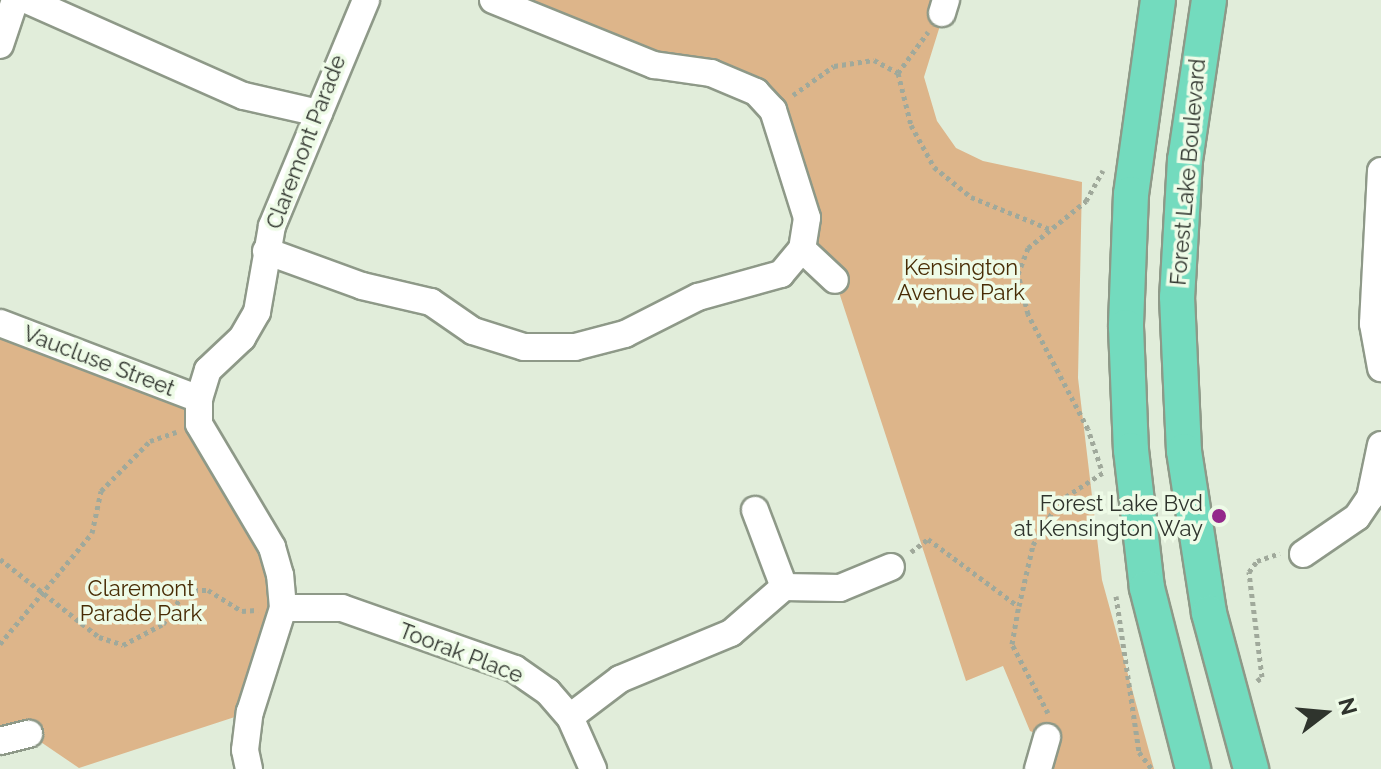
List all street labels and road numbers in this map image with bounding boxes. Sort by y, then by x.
street label: Claremont Parade [261,51,351,233]
street label: Forest Lake Boulevard [1165,58,1211,286]
street label: Vaucluse Street [20,320,178,402]
street label: Toorak Place [395,617,527,689]

